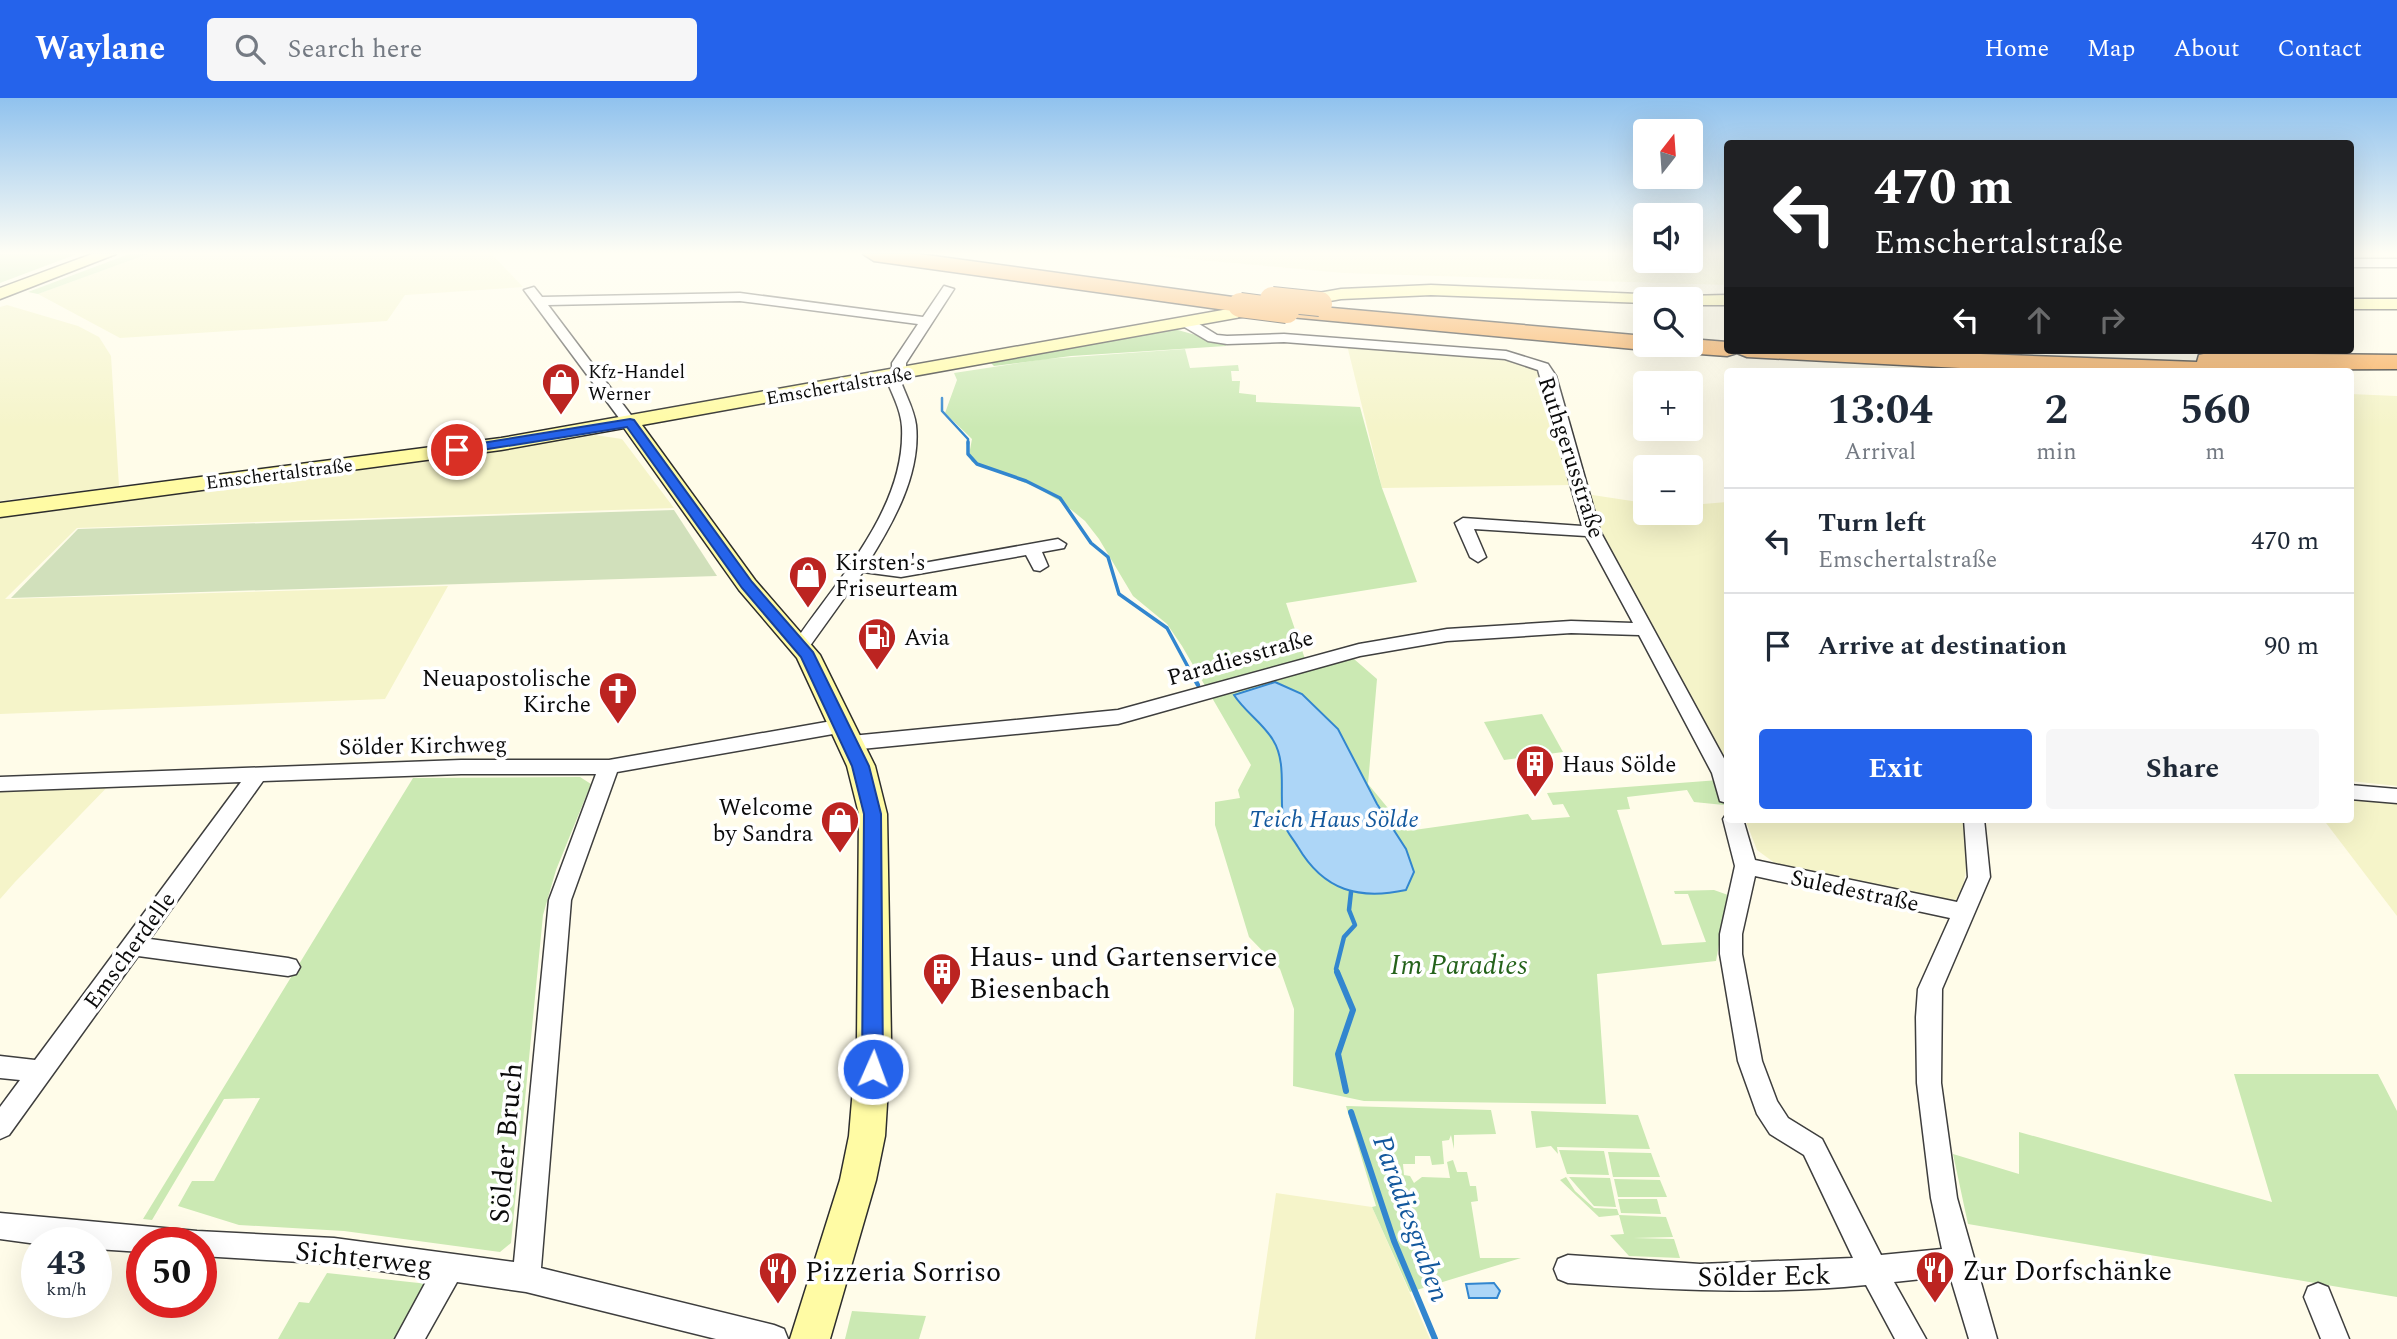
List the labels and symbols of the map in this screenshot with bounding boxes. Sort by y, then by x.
north arrow [1633,119,1703,189]
place label: Kfz-Handel Werner [588,358,685,409]
street label: Emschertalstraße [764,359,915,414]
shop icon: Kfz-Handel Werner [540,361,582,416]
street label: Ruthgerusstraße [1528,372,1613,543]
pin [427,420,487,480]
street label: Emschertalstraße [204,451,354,498]
place label: Kirsten's Friseurteam [835,546,958,607]
shop icon: Kirsten's Friseurteam [787,554,829,609]
fuel station icon: Avia [856,616,898,671]
place label: Avia [904,621,950,656]
street label: Paradiesstraße [1163,621,1318,696]
place label: Neuapostolische Kirche [422,662,591,723]
church icon: Neuapostolische Kirche [597,670,639,725]
street label: Sölder Kirchweg [338,728,508,765]
building icon: Haus Sölde [1514,743,1556,798]
place label: Haus Sölde [1562,748,1676,783]
place label: Welcome by Sandra [713,791,813,852]
shop icon: Welcome by Sandra [819,799,861,854]
water label: Teich Haus Sölde [1249,802,1419,838]
street label: Suledestraße [1787,861,1922,922]
street label: Emscherdelle [75,885,185,1017]
place label: Haus- und Gartenservice Biesenbach [969,936,1277,1011]
park label: Im Paradies [1391,944,1528,987]
building icon: Haus- und Gartenservice Biesenbach [921,951,963,1006]
position arrow [836,1032,910,1106]
street label: Sölder Bruch [478,1061,535,1225]
water label: Paradiesgraben [1361,1129,1461,1308]
speed limit sign: 50 [126,1227,217,1318]
street label: Sichterweg [293,1230,435,1287]
restaurant icon: Zur Dorfschänke [1914,1249,1956,1304]
restaurant icon: Pizzeria Sorriso [757,1250,799,1305]
place label: Zur Dorfschänke [1962,1250,2172,1293]
place label: Pizzeria Sorriso [805,1251,1001,1294]
street label: Sölder Eck [1697,1254,1831,1299]

